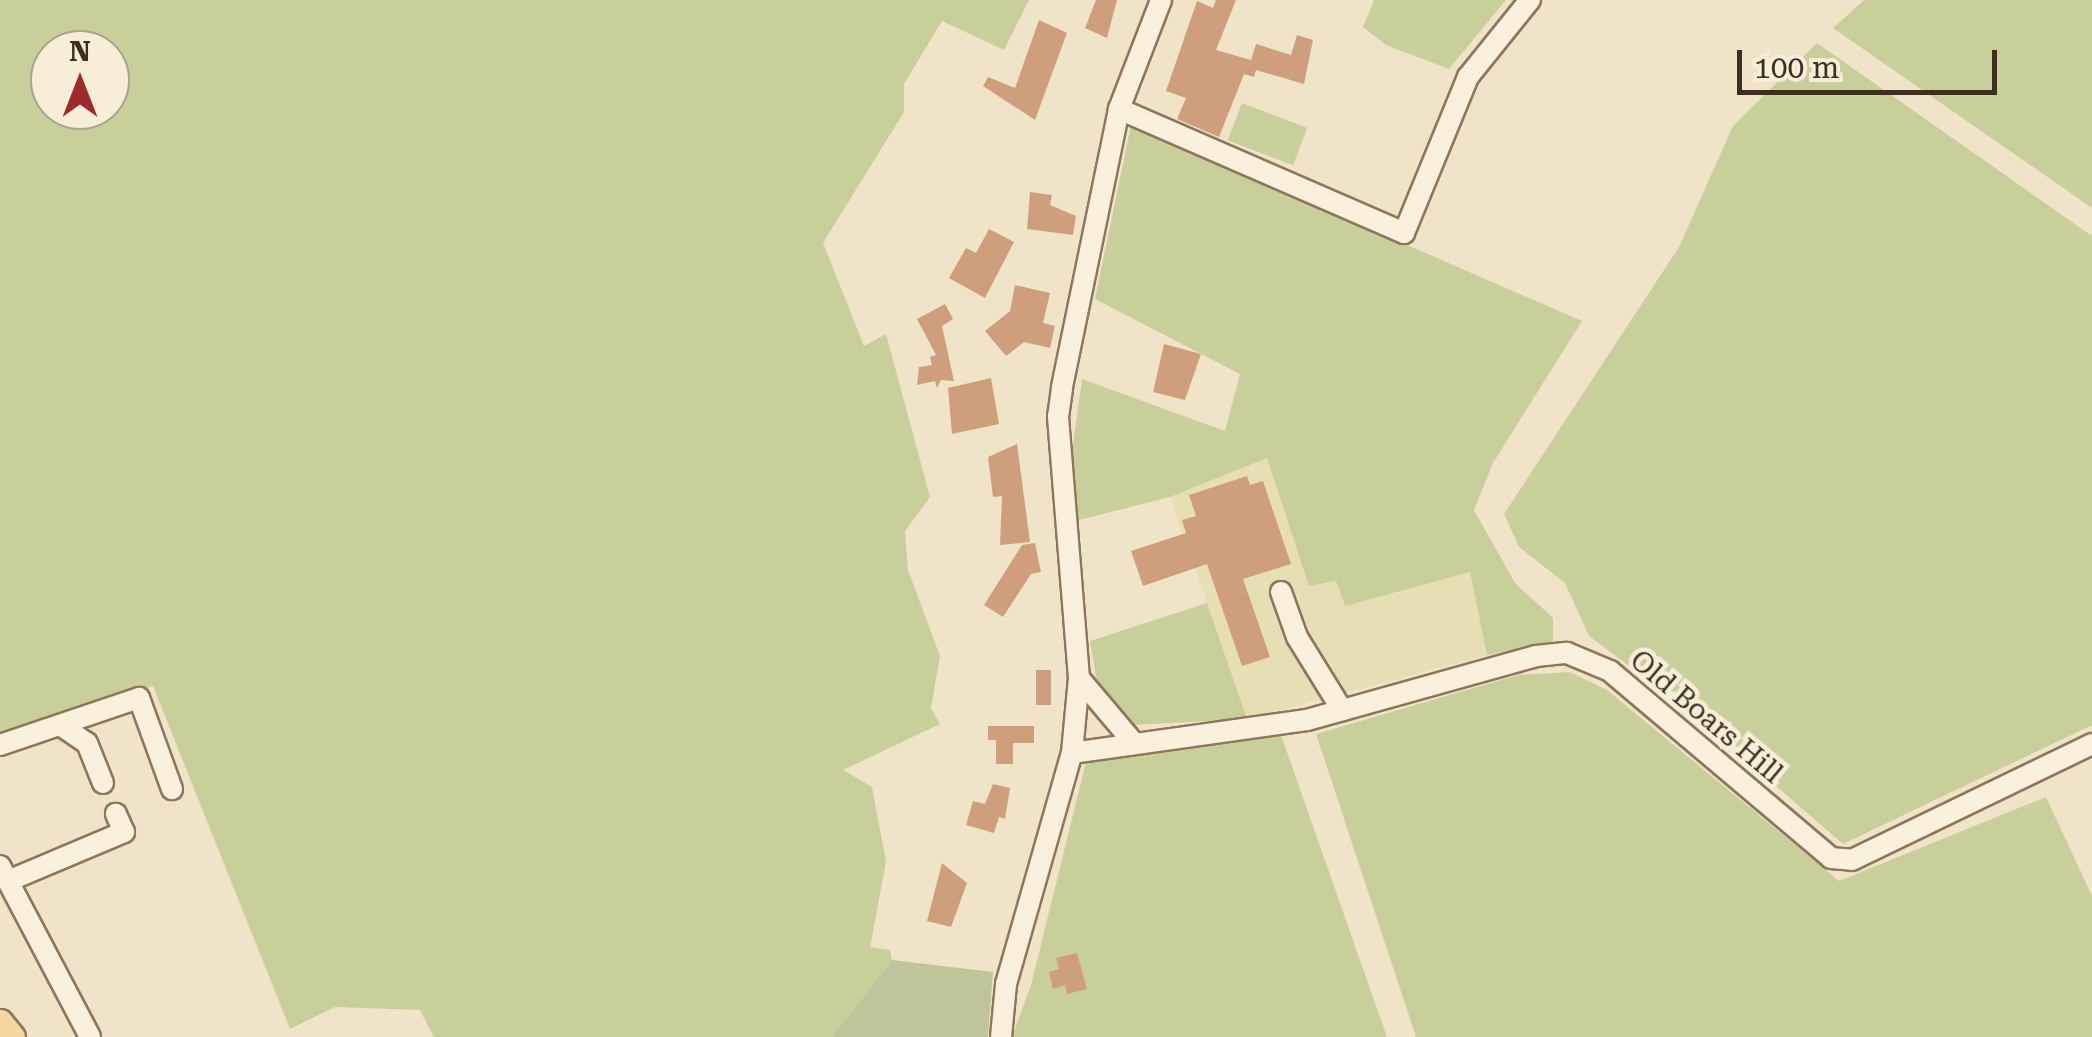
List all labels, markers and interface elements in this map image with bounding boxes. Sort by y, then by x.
north arrow [30,30,130,130]
scale bar [1742,30,2002,92]
text: N [69,35,91,68]
text: 100 m [1754,50,1839,85]
street label: Old Boars Hill [1623,644,1789,790]

